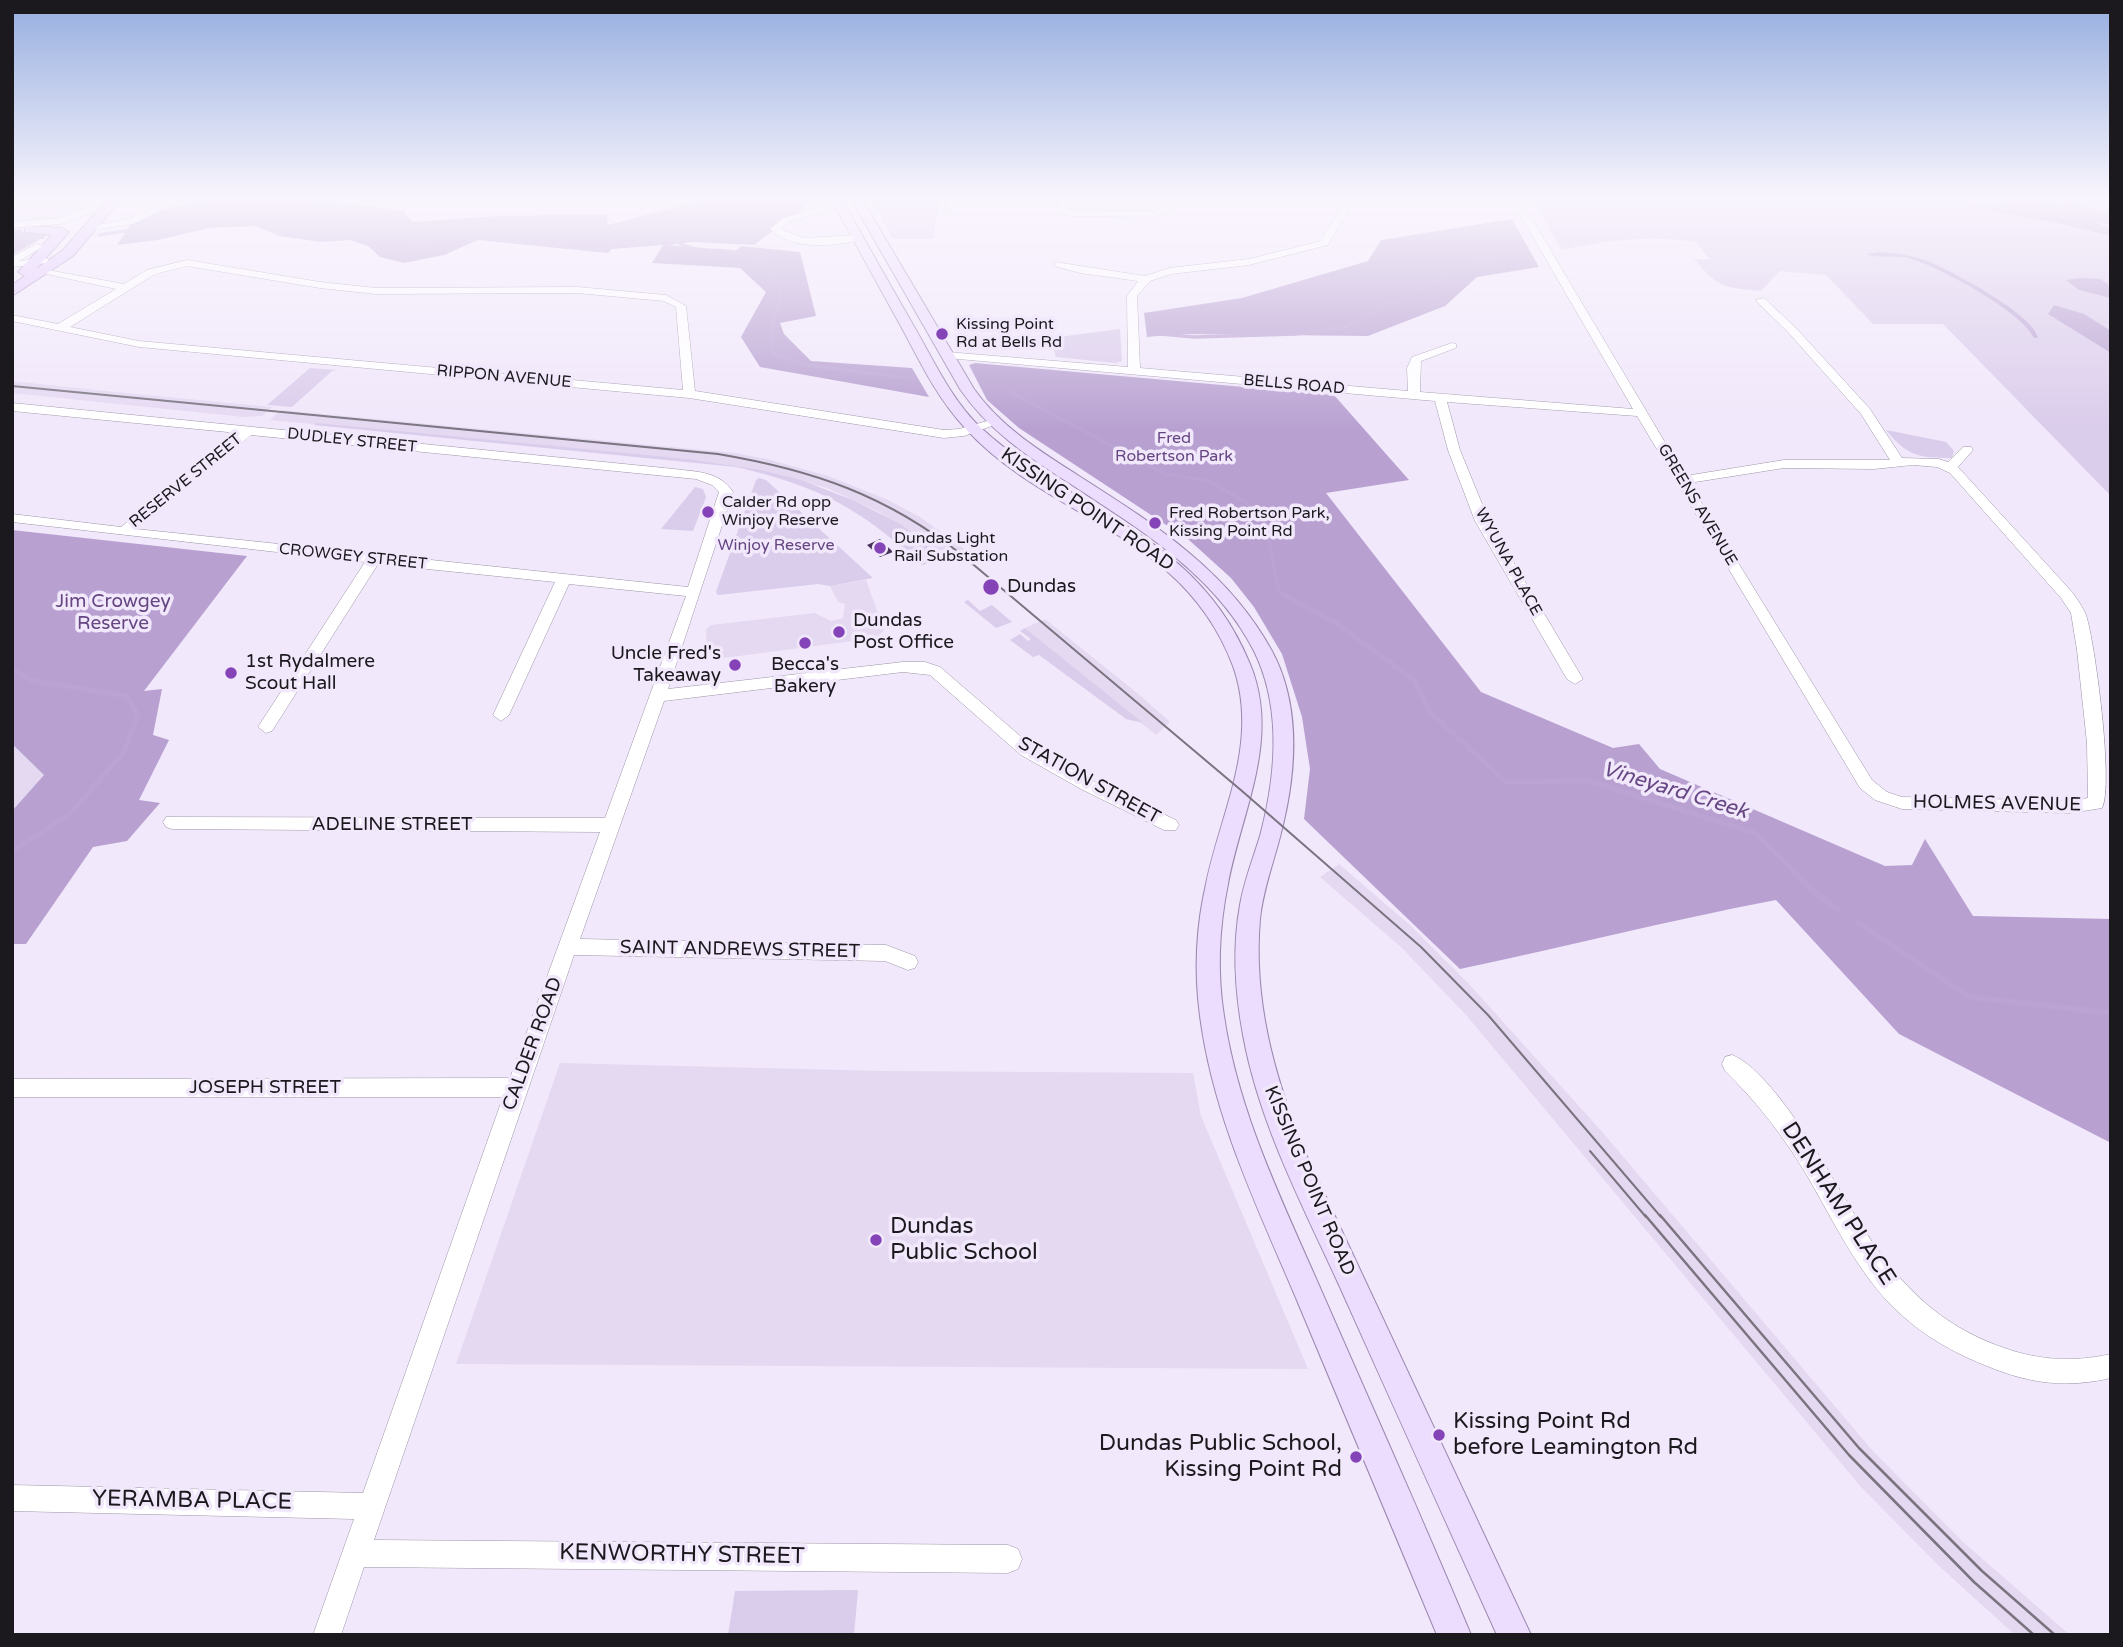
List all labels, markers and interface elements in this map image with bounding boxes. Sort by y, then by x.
place label: Kissing Point Rd at Bells Rd [956,315,1062,353]
marker: Kissing Point Rd at Bells Rd [934,326,950,342]
street label: RIPPON AVENUE [436,362,572,392]
street label: BELLS ROAD [1242,371,1346,399]
street label: DUDLEY STREET [286,425,418,457]
park label: Fred Robertson Park [1115,429,1233,467]
street label: RESERVE STREET [126,430,246,532]
street label: GREENS AVENUE [1653,441,1741,569]
street label: KISSING POINT ROAD [996,443,1178,577]
place label: Calder Rd opp Winjoy Reserve [722,493,839,531]
marker: Calder Rd opp Winjoy Reserve [700,504,716,520]
place label: Fred Robertson Park, Kissing Point Rd [1169,504,1330,542]
street label: WYUNA PLACE [1470,505,1546,619]
marker: Fred Robertson Park, Kissing Point Rd [1147,515,1163,531]
place label: Dundas Light Rail Substation [894,529,1008,567]
park label: Winjoy Reserve [718,536,834,556]
street label: CROWGEY STREET [278,540,428,574]
marker: Dundas Light Rail Substation [872,540,888,556]
place label: Dundas [1007,576,1076,598]
marker: Dundas [981,577,1001,597]
park label: Jim Crowgey Reserve [55,591,171,635]
place label: Dundas Post Office [853,610,954,654]
marker: Dundas Post Office [831,624,847,640]
marker: Becca's Bakery [797,635,813,651]
place label: Uncle Fred's Takeaway [611,643,721,687]
place label: 1st Rydalmere Scout Hall [245,651,375,695]
place label: Becca's Bakery [771,654,839,698]
marker: Uncle Fred's Takeaway [727,657,743,673]
marker: 1st Rydalmere Scout Hall [223,665,239,681]
street label: STATION STREET [1014,733,1164,829]
water label: Vineyard Creek [1599,757,1751,825]
street label: HOLMES AVENUE [1913,791,2081,817]
street label: ADELINE STREET [311,814,473,836]
street label: SAINT ANDREWS STREET [620,937,860,963]
street label: CALDER ROAD [498,974,568,1114]
street label: JOSEPH STREET [189,1077,341,1099]
street label: KISSING POINT ROAD [1259,1083,1359,1279]
street label: DENHAM PLACE [1775,1117,1901,1291]
place label: Dundas Public School [890,1213,1038,1267]
marker: Dundas Public School [868,1232,884,1248]
place label: Kissing Point Rd before Leamington Rd [1453,1408,1698,1462]
marker: Kissing Point Rd before Leamington Rd [1431,1427,1447,1443]
place label: Dundas Public School, Kissing Point Rd [1099,1430,1342,1484]
marker: Dundas Public School, Kissing Point Rd [1348,1449,1364,1465]
street label: YERAMBA PLACE [92,1485,292,1517]
street label: KENWORTHY STREET [559,1539,805,1571]

